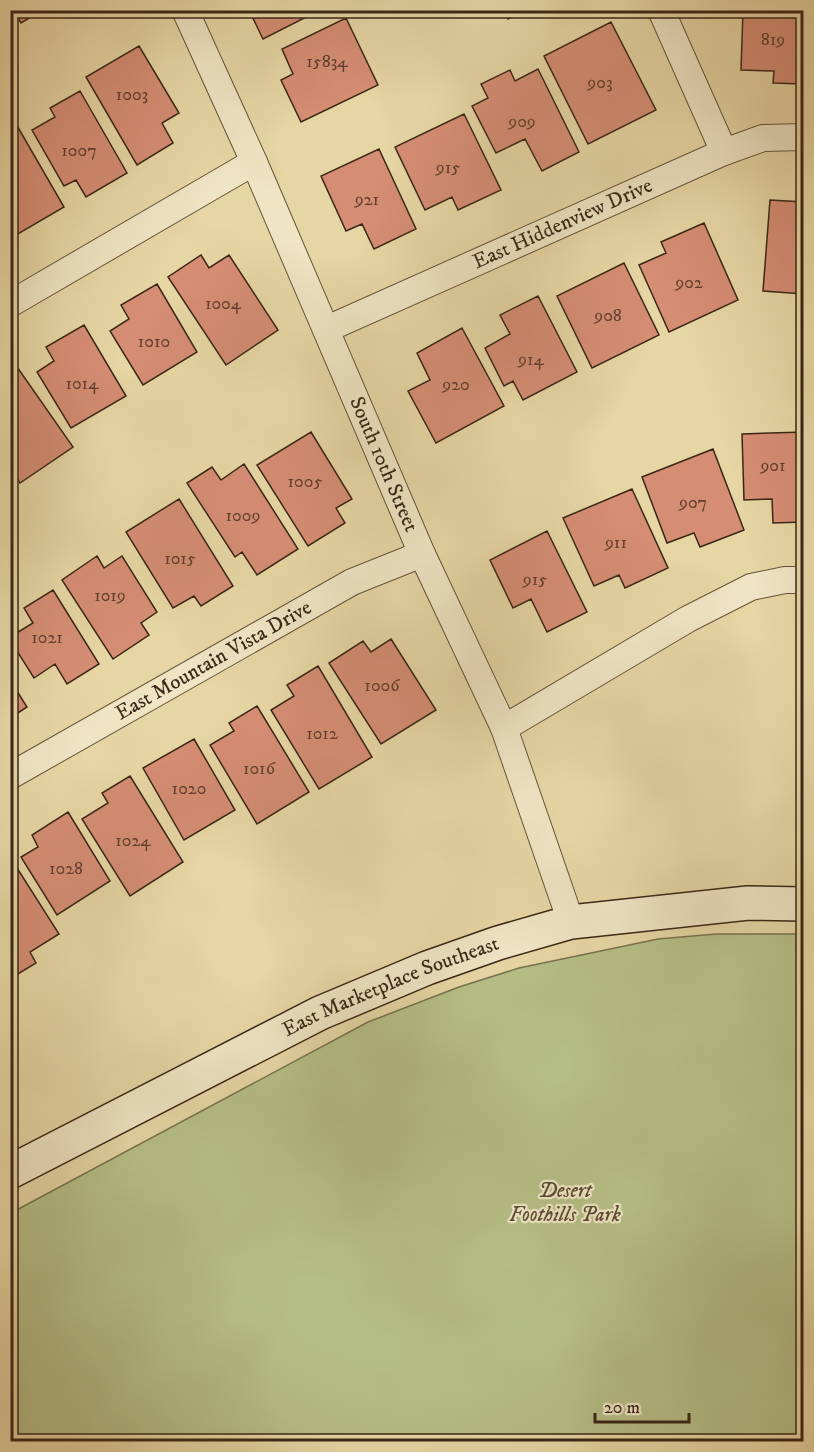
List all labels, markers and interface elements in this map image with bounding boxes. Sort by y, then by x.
house number: 819 [761,29,785,51]
house number: 15834 [306,51,348,73]
house number: 903 [586,72,613,94]
house number: 1003 [116,84,148,106]
house number: 909 [507,111,536,133]
house number: 1007 [61,140,97,162]
house number: 915 [435,157,460,179]
street label: East Hiddenview Drive [469,172,657,275]
house number: 921 [354,189,379,211]
house number: 902 [674,272,703,294]
house number: 1004 [205,293,242,315]
house number: 908 [593,305,622,327]
house number: 1010 [138,331,170,353]
house number: 914 [517,349,545,371]
house number: 1014 [65,373,99,395]
house number: 920 [441,374,470,396]
street label: South 10th Street [343,393,424,536]
house number: 901 [759,455,786,477]
house number: 1005 [288,471,322,493]
house number: 907 [678,492,707,514]
house number: 1009 [226,505,260,527]
house number: 911 [604,532,627,554]
house number: 1015 [164,548,196,570]
house number: 915 [522,569,547,591]
house number: 1019 [94,585,126,607]
street label: East Mountain Vista Drive [111,594,316,726]
house number: 1021 [31,627,63,649]
house number: 1006 [364,675,400,697]
house number: 1012 [306,723,338,745]
house number: 1016 [243,758,276,780]
house number: 1020 [172,778,206,800]
house number: 1024 [115,830,151,852]
house number: 1028 [49,858,83,880]
street label: East Marketplace Southeast [278,931,503,1043]
park label: Desert Foothills Park [509,1178,621,1228]
scale bar [595,1386,690,1424]
text: 20 m [604,1397,640,1419]

